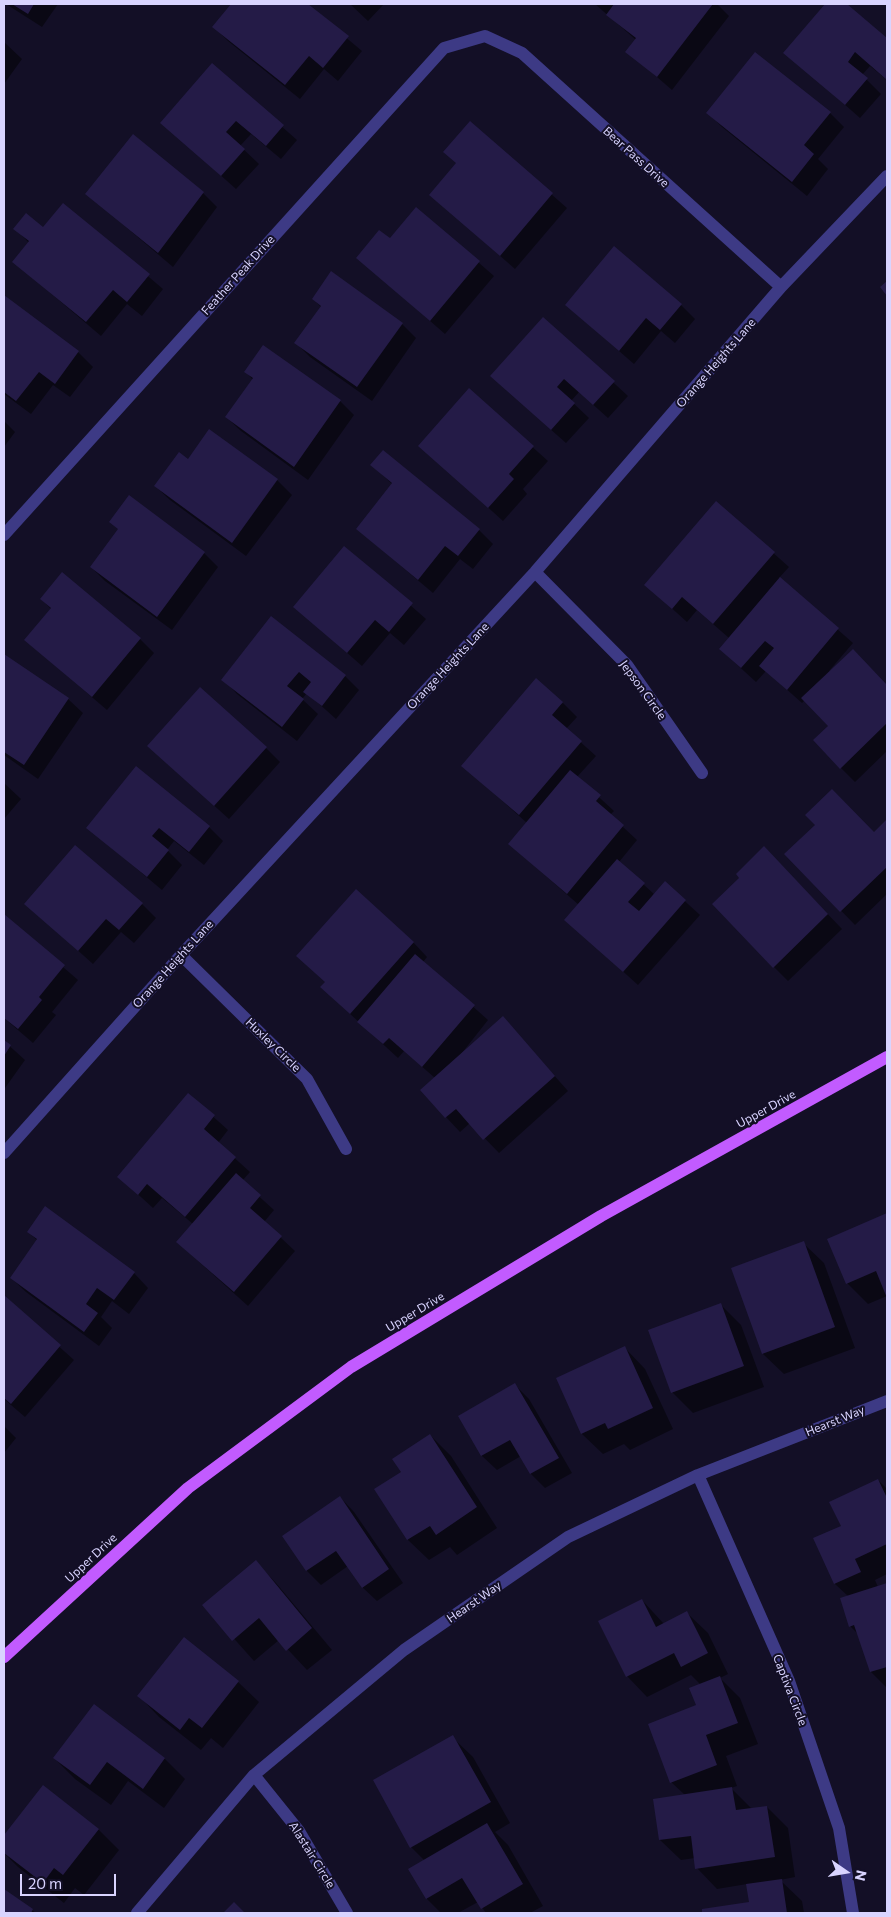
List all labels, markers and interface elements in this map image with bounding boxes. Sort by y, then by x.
street label: Bear Pass Drive [600,124,672,190]
street label: Feather Peak Drive [198,232,278,318]
street label: Orange Heights Lane [673,315,759,411]
street label: Orange Heights Lane [404,620,492,712]
street label: Jepson Circle [617,658,669,722]
street label: Orange Heights Lane [130,917,216,1011]
street label: Huxley Circle [242,1015,304,1075]
street label: Upper Drive [734,1087,798,1131]
street label: Upper Drive [383,1289,447,1335]
street label: Hearst Way [803,1403,867,1439]
street label: Upper Drive [62,1530,120,1586]
street label: Hearst Way [444,1578,504,1626]
street label: Captiva Circle [770,1652,810,1728]
street label: Alastair Circle [286,1819,338,1891]
north arrow [821,1847,871,1897]
scale bar [22,1864,119,1896]
text: N [852,1868,871,1883]
text: 20 m [28,1874,62,1892]

